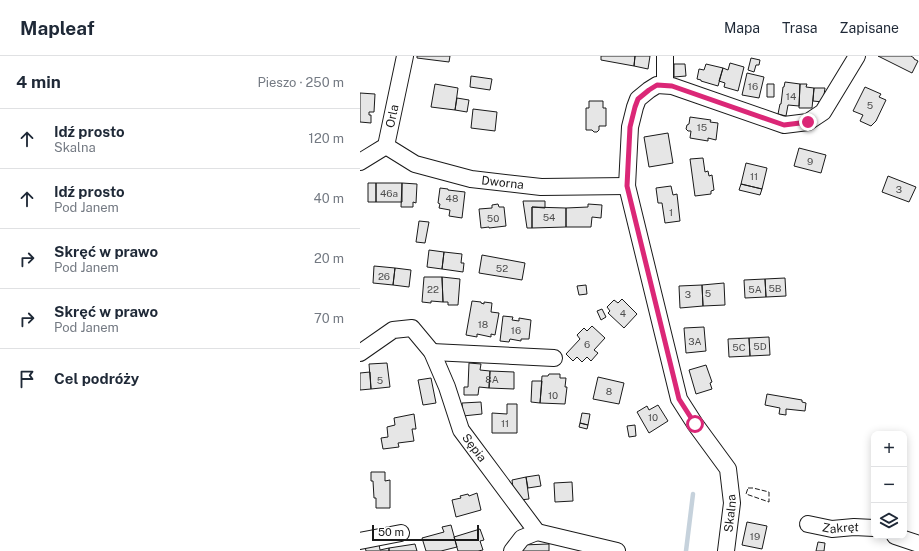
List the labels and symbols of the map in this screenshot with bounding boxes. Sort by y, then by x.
house number: 16 [748,80,758,92]
house number: 14 [786,90,796,102]
house number: 5 [867,99,873,111]
street label: Orla [383,103,402,129]
route end [799,113,817,131]
house number: 15 [697,121,707,133]
house number: 9 [807,155,813,167]
house number: 11 [750,170,758,182]
street label: Dworna [481,173,525,192]
house number: 3 [896,183,902,195]
house number: 46a [380,187,398,199]
house number: 48 [446,192,458,204]
house number: 1 [669,206,673,218]
house number: 54 [543,211,555,223]
house number: 50 [487,212,499,224]
house number: 52 [496,262,508,274]
house number: 26 [378,270,390,282]
house number: 5B [768,282,782,294]
house number: 22 [427,283,439,295]
house number: 5A [748,283,762,295]
house number: 5 [705,287,711,299]
house number: 3 [685,288,691,300]
house number: 4 [620,307,626,319]
house number: 18 [478,318,488,330]
house number: 16 [511,324,521,336]
house number: 3A [688,335,702,347]
house number: 6 [584,338,590,350]
house number: 5D [753,340,767,352]
house number: 5C [732,341,746,353]
house number: 8A [485,373,499,385]
house number: 5 [377,374,383,386]
house number: 8 [606,385,612,397]
house number: 10 [548,389,558,401]
house number: 10 [648,411,658,423]
route start [686,415,704,433]
house number: 11 [501,417,509,429]
street label: Sępia [459,431,489,465]
street label: Skalna [721,493,739,533]
street label: Zakręt [821,520,860,536]
scale bar [372,523,479,542]
house number: 19 [750,530,760,542]

